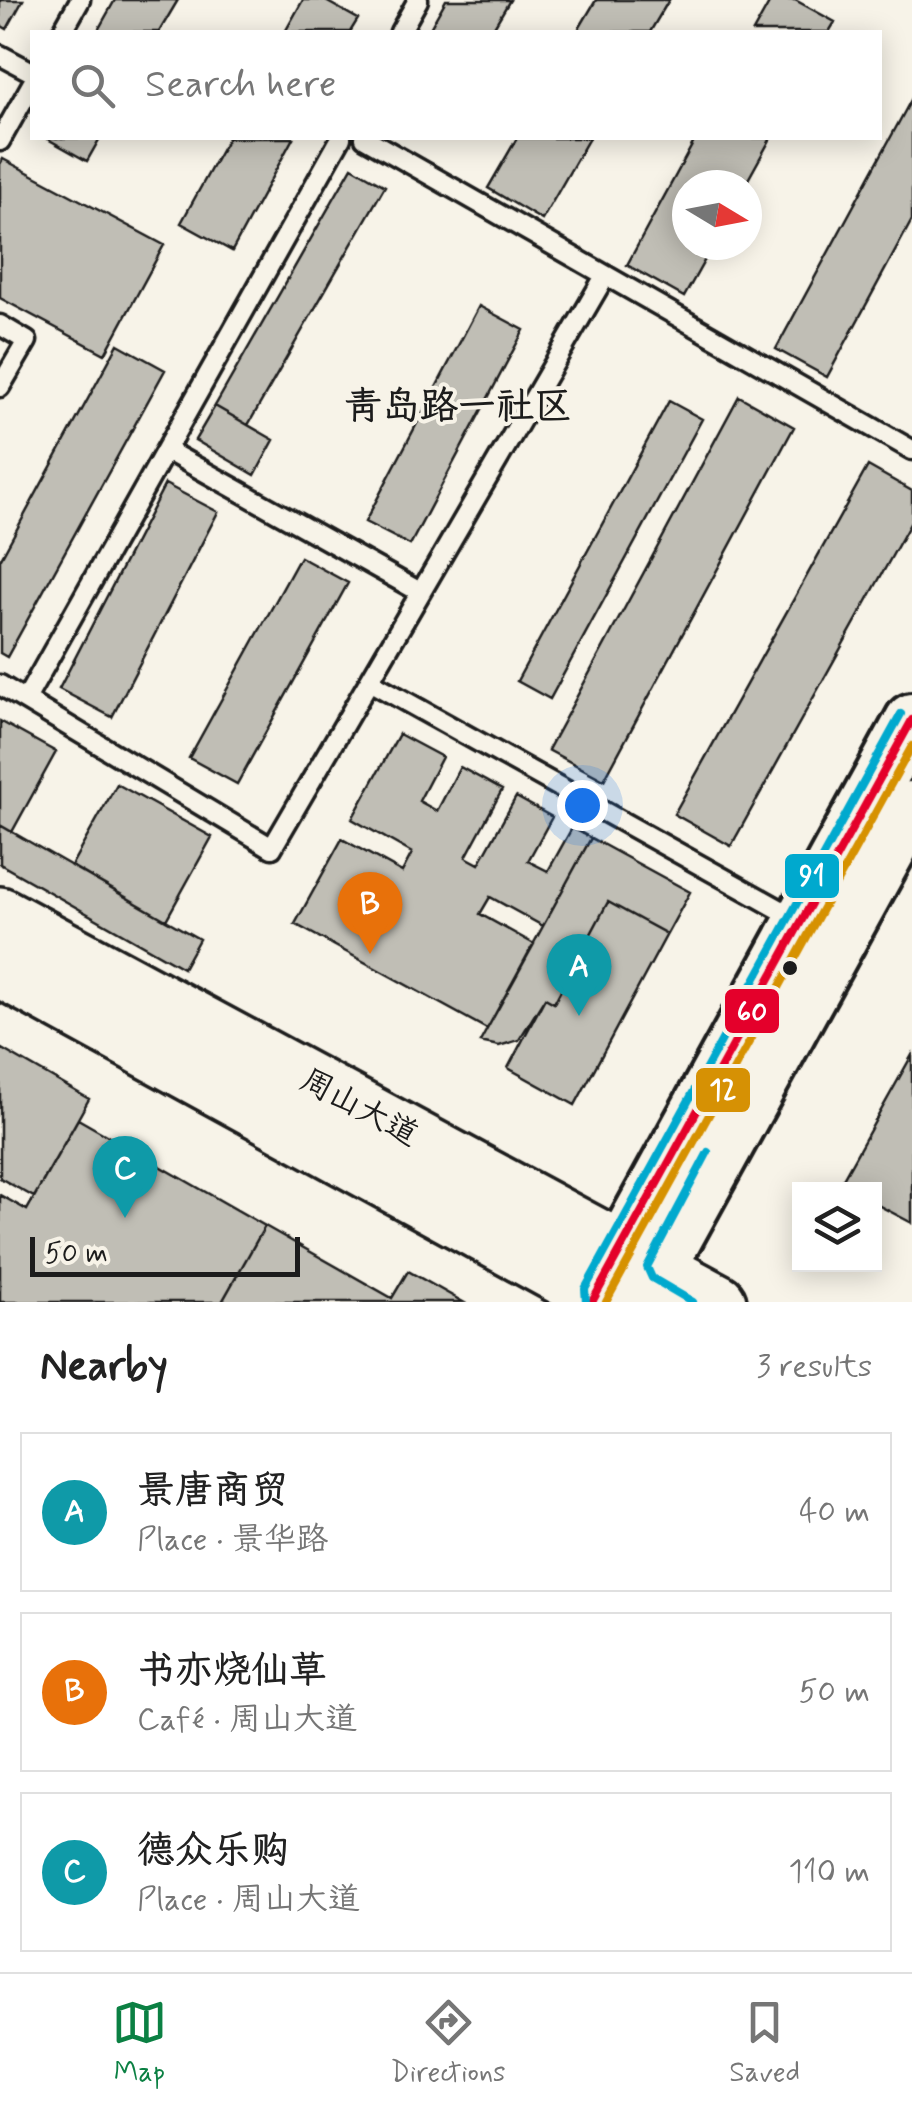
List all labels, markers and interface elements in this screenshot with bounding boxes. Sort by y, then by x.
search box [30,30,882,140]
icon: search [65,58,120,113]
text: Search here [145,61,336,110]
north arrow [672,170,762,260]
district label: 青岛路一社区 [344,383,572,432]
your location [557,780,608,831]
line badge: 91 [783,852,841,900]
text: 91 [799,859,825,896]
pin: B [338,872,402,954]
pin: A [546,934,612,1016]
unlabelled marker [780,958,800,978]
line badge: 60 [723,987,781,1035]
text: 60 [737,995,767,1032]
street label: 周山大道 [293,1059,425,1157]
line badge: 12 [694,1066,752,1114]
text: 12 [709,1073,737,1110]
pin: C [92,1136,158,1218]
map controls [792,1182,882,1272]
button: layers [792,1182,882,1272]
scale bar [30,1232,300,1276]
text: 50 m [45,1236,108,1273]
text: Nearby [40,1340,168,1395]
text: 3 results [756,1346,872,1388]
text: 景唐商贸 [137,1467,289,1516]
text: A [64,1491,85,1533]
text: 40 m [799,1491,870,1533]
text: Place · 景华路 [137,1519,328,1561]
text: 书亦烧仙草 [137,1647,327,1696]
text: B [64,1671,85,1713]
text: 50 m [798,1671,870,1713]
text: Café · 周山大道 [137,1699,357,1741]
text: 德众乐购 [137,1827,289,1876]
text: C [63,1851,86,1893]
text: 110 m [789,1851,870,1893]
text: Place · 周山大道 [137,1879,360,1921]
tab: Map [112,1995,167,2092]
tab: Directions [391,1995,506,2092]
tab: Saved [729,1995,800,2092]

